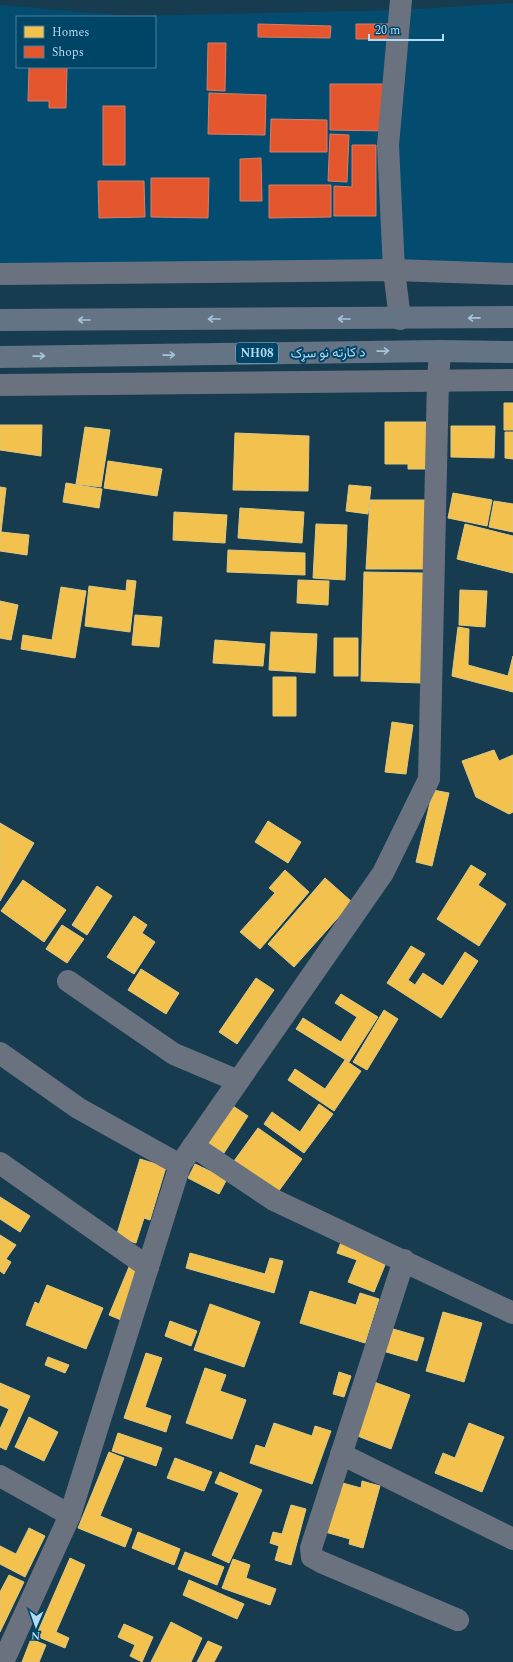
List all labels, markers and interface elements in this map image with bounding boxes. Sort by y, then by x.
legend [16,16,156,68]
scale bar [369,16,443,42]
text: 20 m [375,21,400,40]
text: Homes [52,23,90,42]
text: Shops [52,43,84,62]
one-way arrow [468,314,481,322]
one-way arrow [208,315,221,323]
one-way arrow [338,315,351,323]
one-way arrow [78,316,91,324]
street label: د کارته نو سړک [291,342,366,364]
road number: NH08 [236,343,278,363]
one-way arrow [376,348,389,355]
one-way arrow [162,351,175,358]
one-way arrow [32,353,45,360]
north arrow [16,1606,56,1646]
text: N [31,1627,40,1644]

